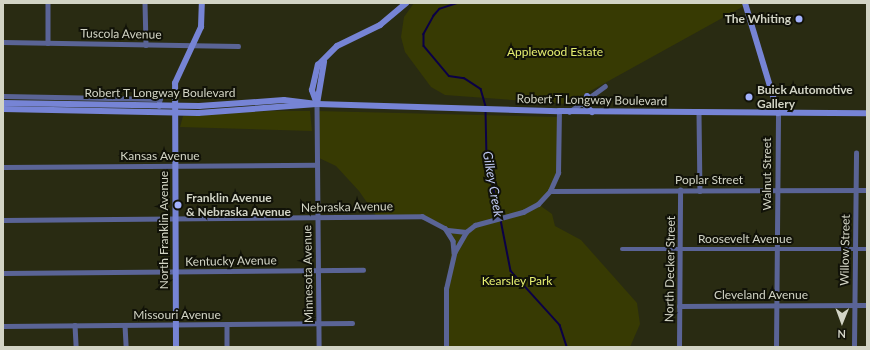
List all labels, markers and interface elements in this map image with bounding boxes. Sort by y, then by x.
place label: The Whiting [725,12,791,26]
marker: The Whiting [794,14,804,24]
street label: Tuscola Avenue [80,26,162,42]
park label: Applewood Estate [507,45,603,59]
place label: Buick Automotive Gallery [757,83,853,111]
street label: Robert T Longway Boulevard [84,86,236,100]
street label: Robert T Longway Boulevard [516,91,668,109]
marker: Buick Automotive Gallery [744,92,754,102]
street label: Walnut Street [760,138,774,210]
street label: Kansas Avenue [120,149,200,163]
water label: Gilkey Creek [480,150,506,218]
street label: North Franklin Avenue [157,171,171,289]
street label: Poplar Street [675,173,743,187]
place label: Franklin Avenue & Nebraska Avenue [186,191,291,219]
street label: Nebraska Avenue [301,199,393,215]
marker: Franklin Avenue & Nebraska Avenue [173,200,183,210]
street label: Willow Street [837,214,853,286]
street label: North Decker Street [662,216,678,322]
street label: Minnesota Avenue [300,225,316,323]
street label: Roosevelt Avenue [698,232,792,246]
street label: Kentucky Avenue [185,253,277,269]
park label: Kearsley Park [481,274,553,288]
street label: Cleveland Avenue [714,288,808,302]
north arrow [822,302,862,342]
street label: Missouri Avenue [133,308,221,322]
text: N [837,328,846,341]

